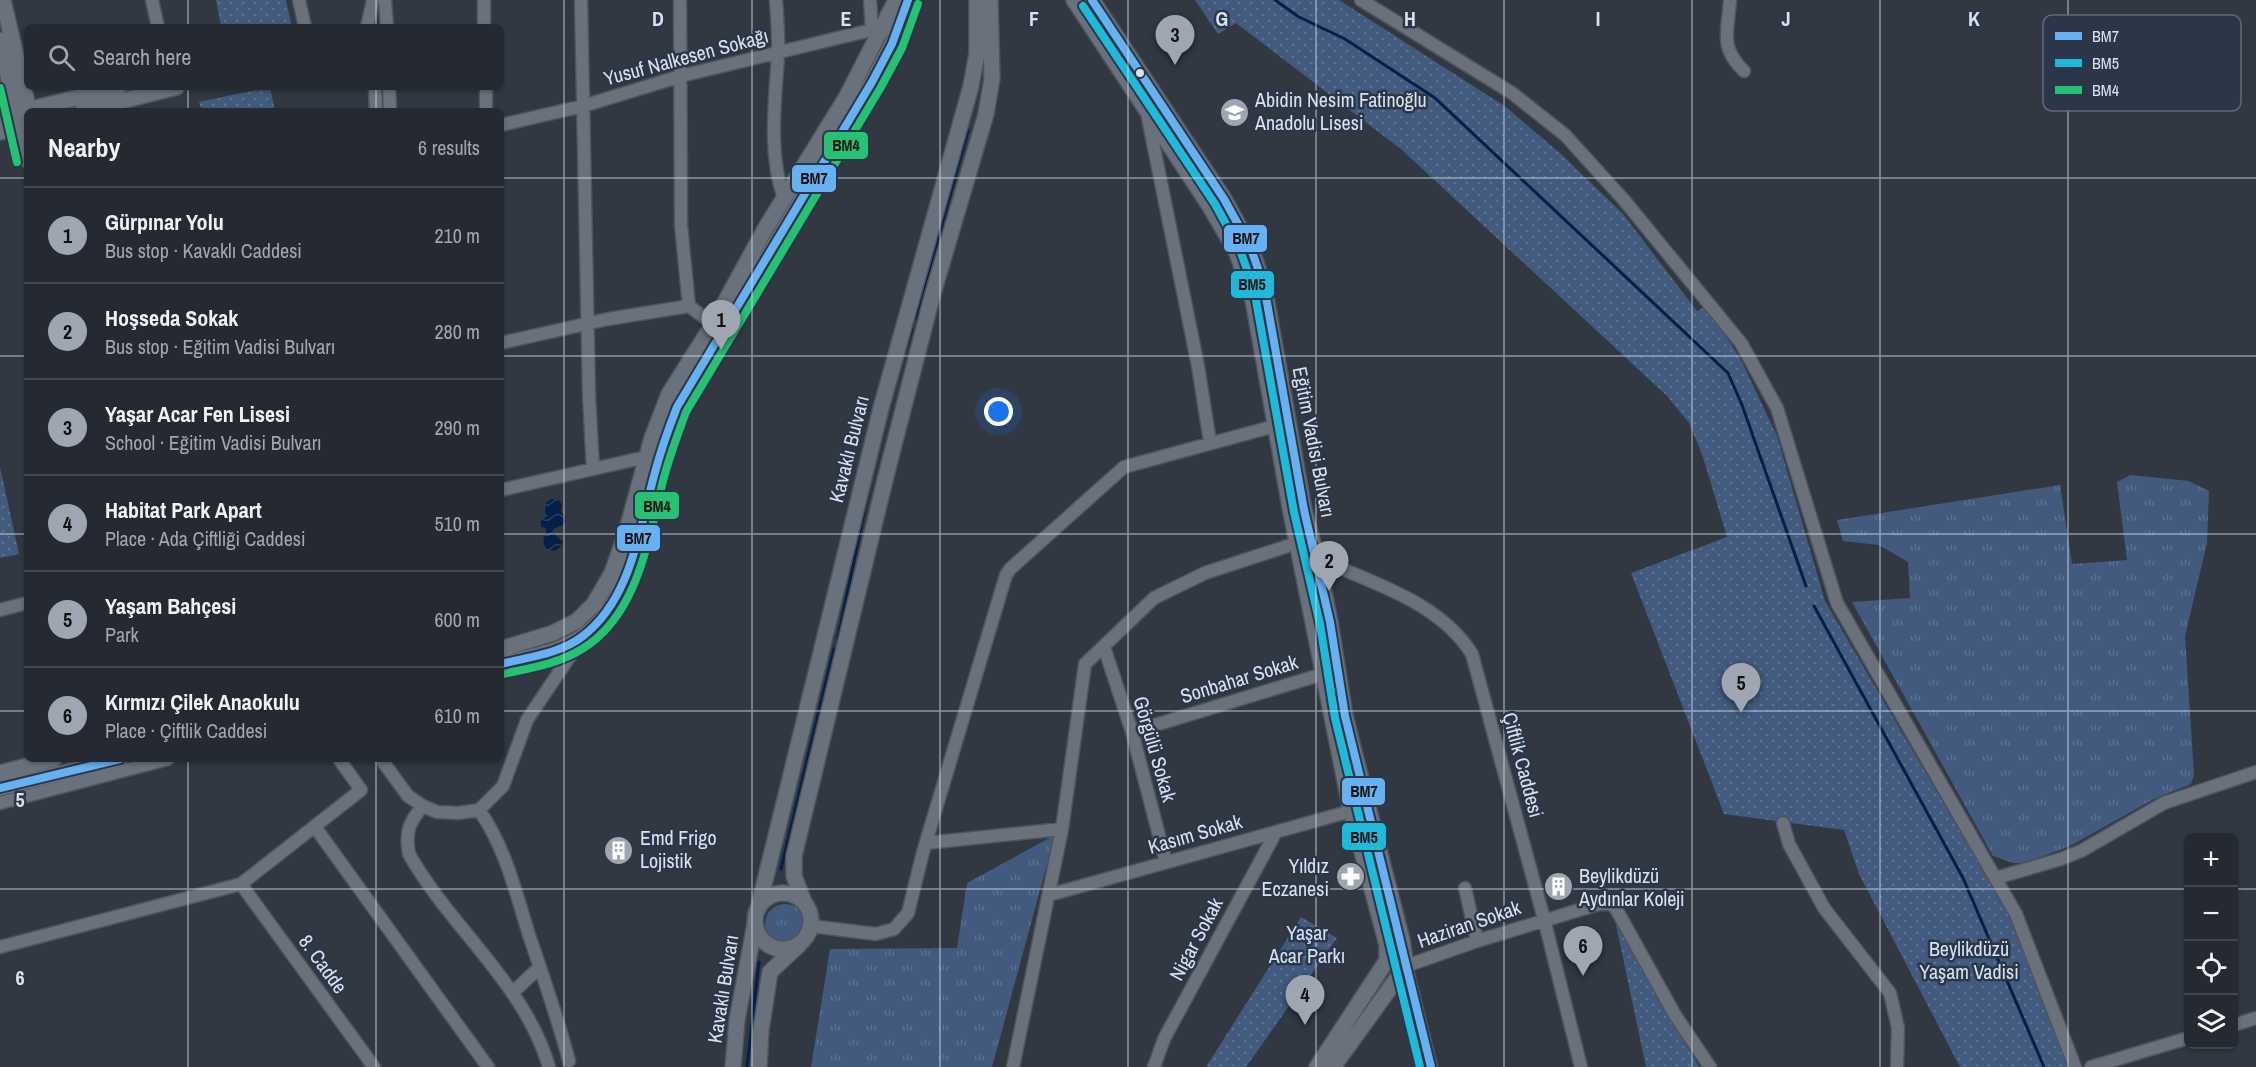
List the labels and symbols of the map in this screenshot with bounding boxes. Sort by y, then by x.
text: D [652,5,664,32]
text: E [841,5,852,32]
text: F [1029,5,1039,32]
text: G [1216,5,1228,32]
text: H [1404,5,1416,32]
text: I [1596,5,1600,32]
text: J [1781,5,1791,32]
text: K [1968,5,1980,32]
legend [2043,15,2241,111]
pin: 3 [1156,16,1194,65]
street label: Yusuf Nalkesen Sokağı [600,22,771,92]
text: BM7 [2092,25,2119,47]
text: BM5 [2092,52,2119,74]
unlabelled marker [1134,67,1146,79]
text: BM4 [2092,79,2119,101]
place label: Abidin Nesim Fatinoğlu Anadolu Lisesi [1254,86,1427,136]
school or university icon: Abidin Nesim Fatinoğlu Anadolu Lisesi [1218,96,1250,128]
line badge: BM4 [823,131,869,160]
text: BM4 [832,134,861,156]
line badge: BM7 [791,164,837,193]
text: BM7 [800,167,828,189]
line badge: BM7 [1223,224,1268,253]
text: BM7 [1232,227,1260,249]
line badge: BM5 [1230,270,1275,299]
text: BM5 [1238,273,1266,295]
pin: 1 [702,300,740,350]
street label: Eğitim Vadisi Bulvarı [1287,364,1342,520]
street label: Kavaklı Bulvarı [822,393,875,505]
your location [984,397,1013,426]
line badge: BM4 [634,491,680,520]
text: BM4 [643,495,672,517]
line badge: BM7 [616,524,661,552]
text: BM7 [624,527,652,549]
pin: 2 [1310,542,1348,591]
street label: Sonbahar Sokak [1177,648,1302,709]
pin: 5 [1722,664,1760,713]
street label: Görgülü Sokak [1128,693,1184,805]
street label: Çiftlik Caddesi [1497,709,1550,820]
line badge: BM7 [1341,777,1386,806]
text: BM7 [1350,780,1378,802]
text: 5 [15,786,25,813]
street label: Kasım Sokak [1145,807,1246,860]
line badge: BM5 [1341,822,1387,851]
place label: Emd Frigo Lojistik [640,824,717,874]
text: BM5 [1350,826,1378,848]
building icon: Emd Frigo Lojistik [603,834,635,866]
place label: Yıldız Eczanesi [1262,852,1329,902]
pharmacy icon: Yıldız Eczanesi [1334,861,1366,893]
place label: Beylikdüzü Aydınlar Koleji [1578,862,1684,912]
building icon: Beylikdüzü Aydınlar Koleji [1542,871,1574,903]
street label: Nigar Sokak [1162,892,1229,985]
street label: Haziran Sokak [1414,893,1525,954]
park label: Yaşar Acar Parkı [1268,919,1345,969]
pin: 6 [1564,926,1602,976]
street label: 8. Cadde [293,929,354,999]
street label: Kavaklı Bulvarı [701,933,744,1045]
park label: Beylikdüzü Yaşam Vadisi [1919,935,2019,985]
text: 6 [15,964,25,991]
pin: 4 [1286,976,1324,1025]

